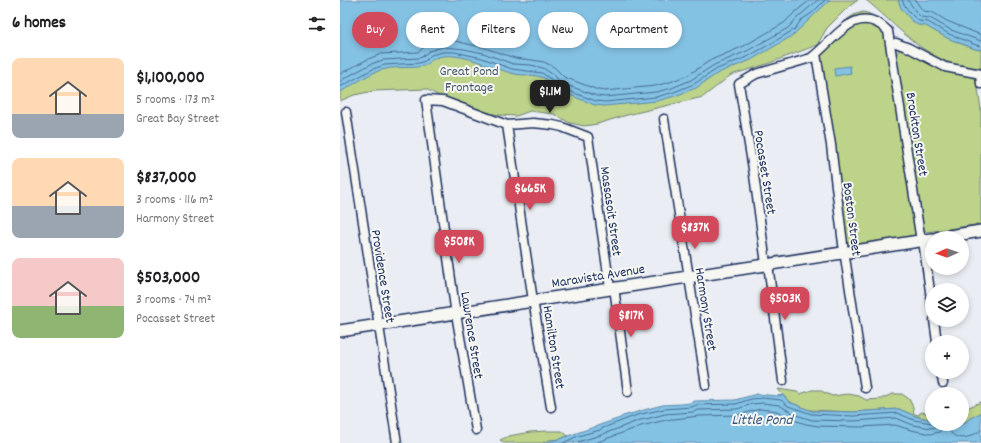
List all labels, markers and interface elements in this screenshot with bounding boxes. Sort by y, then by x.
text: 6 homes [12,12,66,36]
chip: Buy [352,12,398,48]
chip: Rent [406,12,459,48]
chip: Filters [467,12,530,48]
chip: New [538,12,588,48]
chip: Apartment [596,12,682,48]
icon: filters [306,13,328,35]
park label: Great Pond Frontage [440,62,498,98]
text: $1,100,000 [136,67,205,91]
icon: home [44,74,92,122]
pin: $1.1M [522,80,578,114]
text: $1.1M [539,83,561,102]
text: 5 rooms · 173 m² [136,91,215,110]
street label: Brockton Street [900,91,933,178]
text: Great Bay Street [136,110,219,129]
street label: Pocasset Street [747,129,781,216]
street label: Massasoit Street [594,165,626,257]
text: $837,000 [136,167,197,191]
icon: home [44,174,92,222]
pin: $665K [502,177,558,211]
text: $665K [514,180,546,199]
street label: Boston Street [837,181,865,257]
text: 3 rooms · 116 m² [136,191,213,210]
text: Harmony Street [136,210,214,229]
pin: $837K [667,216,723,250]
text: $837K [681,219,709,238]
street label: Providence Street [365,228,399,324]
pin: $508K [431,230,487,264]
north arrow [925,231,969,275]
map controls [925,231,969,431]
text: $508K [444,233,474,252]
street label: Maravista Avenue [550,260,646,294]
street label: Harmony Street [689,266,721,352]
text: $503,000 [136,267,200,291]
icon: home [44,274,92,322]
button: layers [925,283,969,327]
pin: $503K [757,287,813,321]
street label: Lawrence Street [454,290,488,380]
text: $503K [769,290,801,309]
text: 3 rooms · 74 m² [136,291,212,310]
street label: Hamilton Street [537,304,569,391]
pin: $817K [603,304,659,338]
text: $817K [618,307,644,326]
text: Pocasset Street [136,310,215,329]
button: + [925,335,969,379]
button: − [925,387,969,431]
water label: Little Pond [731,410,794,432]

